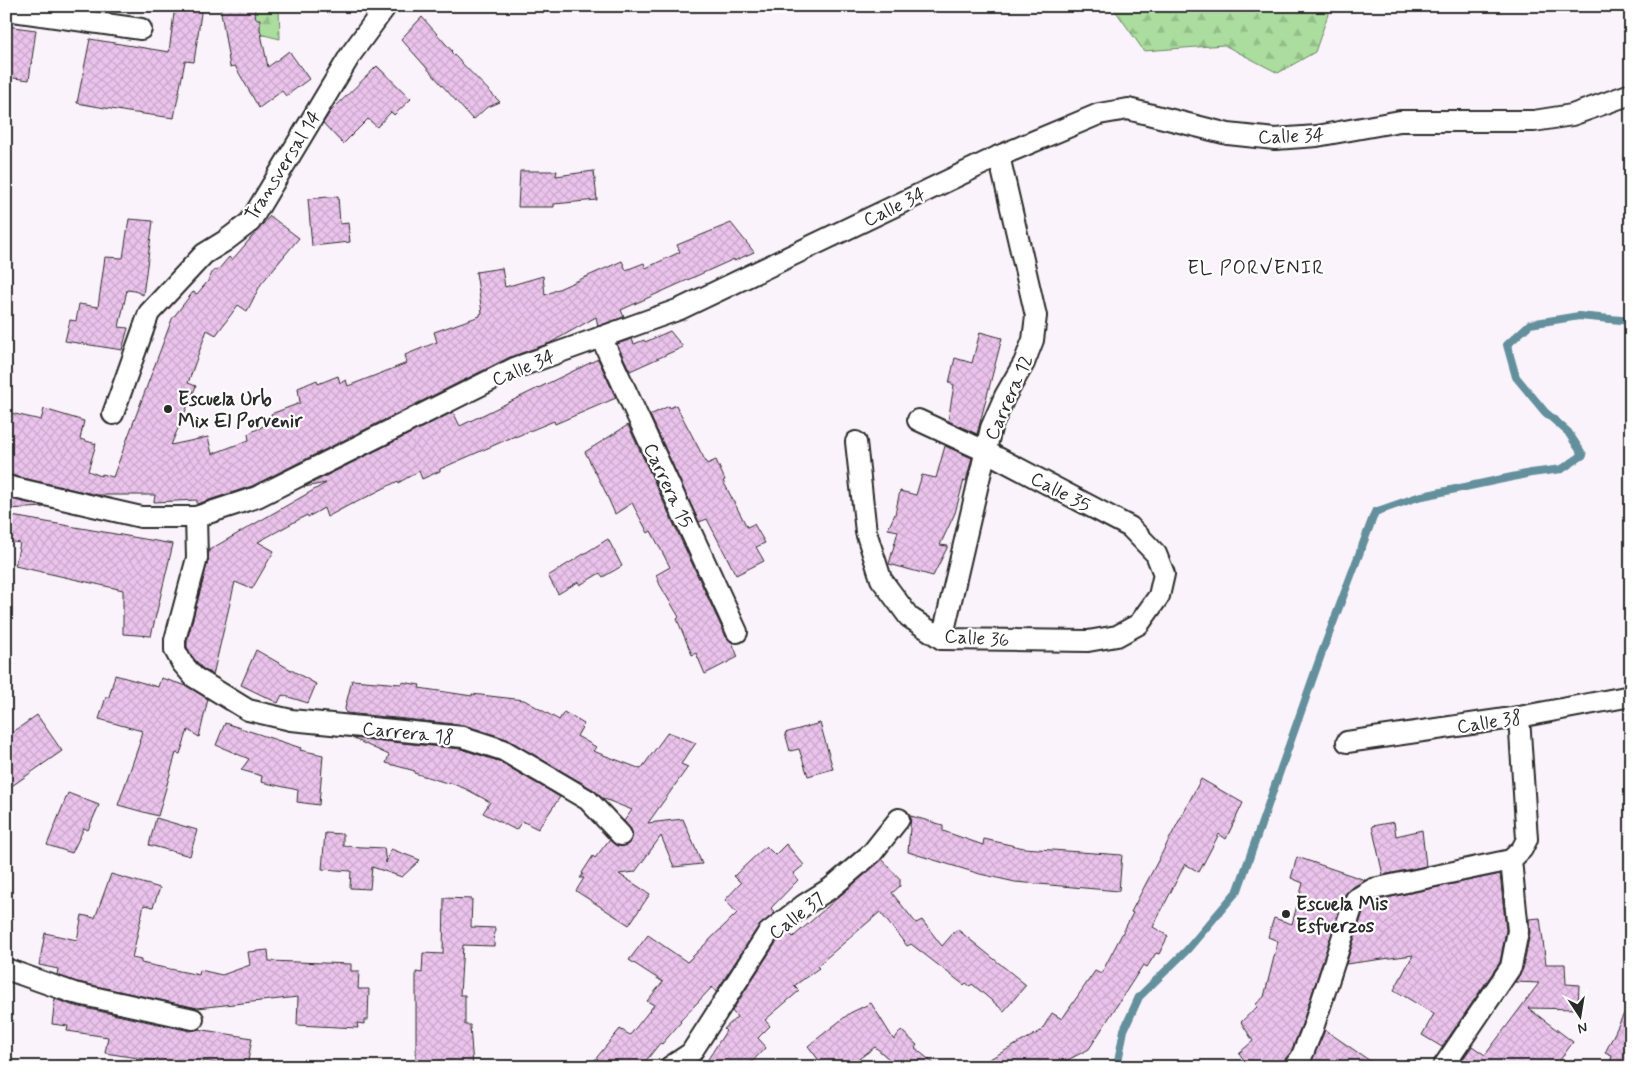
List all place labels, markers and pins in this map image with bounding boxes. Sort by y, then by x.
place label: Escuela Urb Mix El Porvenir [178,387,303,434]
marker: Escuela Urb Mix El Porvenir [162,403,174,415]
place label: Escuela Mis Esfuerzos [1296,892,1389,939]
marker: Escuela Mis Esfuerzos [1280,908,1292,920]

